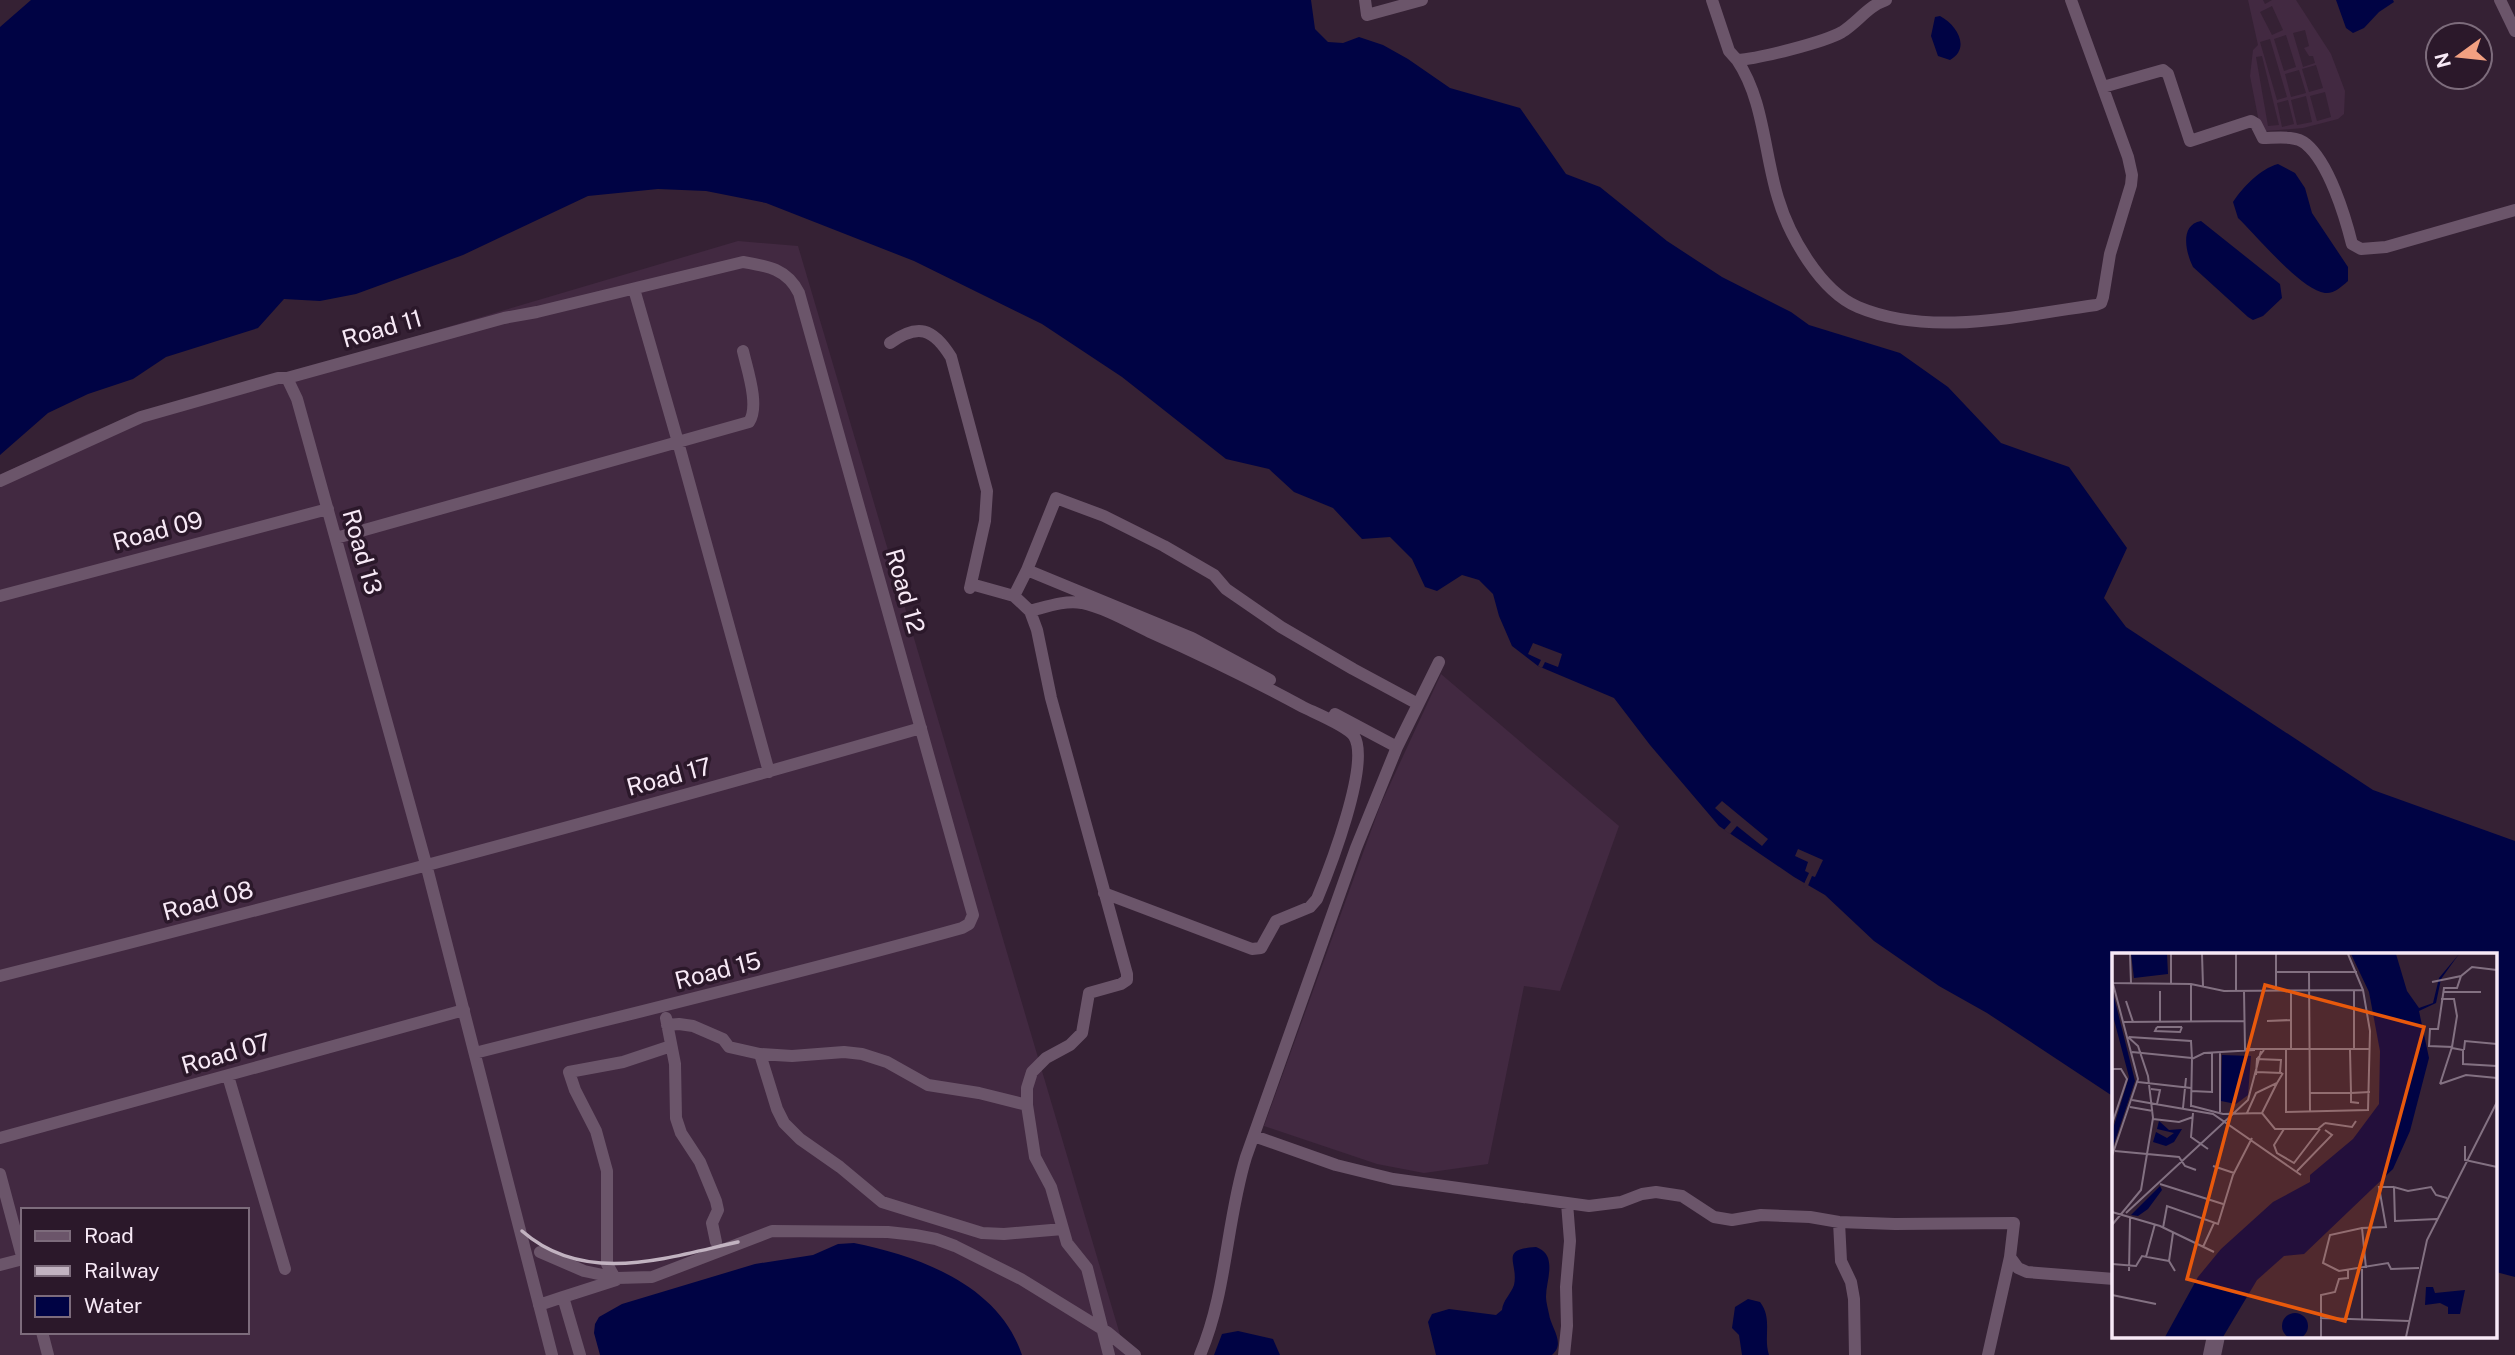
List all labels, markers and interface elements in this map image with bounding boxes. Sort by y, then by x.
north arrow [2424,21,2494,91]
text: N [2430,50,2455,70]
street label: Road 11 [338,303,425,353]
street label: Road 09 [110,505,206,555]
street label: Road 13 [337,506,388,598]
street label: Road 12 [881,545,931,636]
street label: Road 17 [623,751,714,801]
street label: Road 08 [159,875,256,926]
street label: Road 15 [672,946,764,994]
inset map [2112,953,2498,1338]
street label: Road 07 [178,1027,273,1079]
legend [21,1208,248,1334]
text: Road [84,1223,134,1248]
text: Railway [84,1258,160,1283]
text: Water [84,1293,142,1318]

